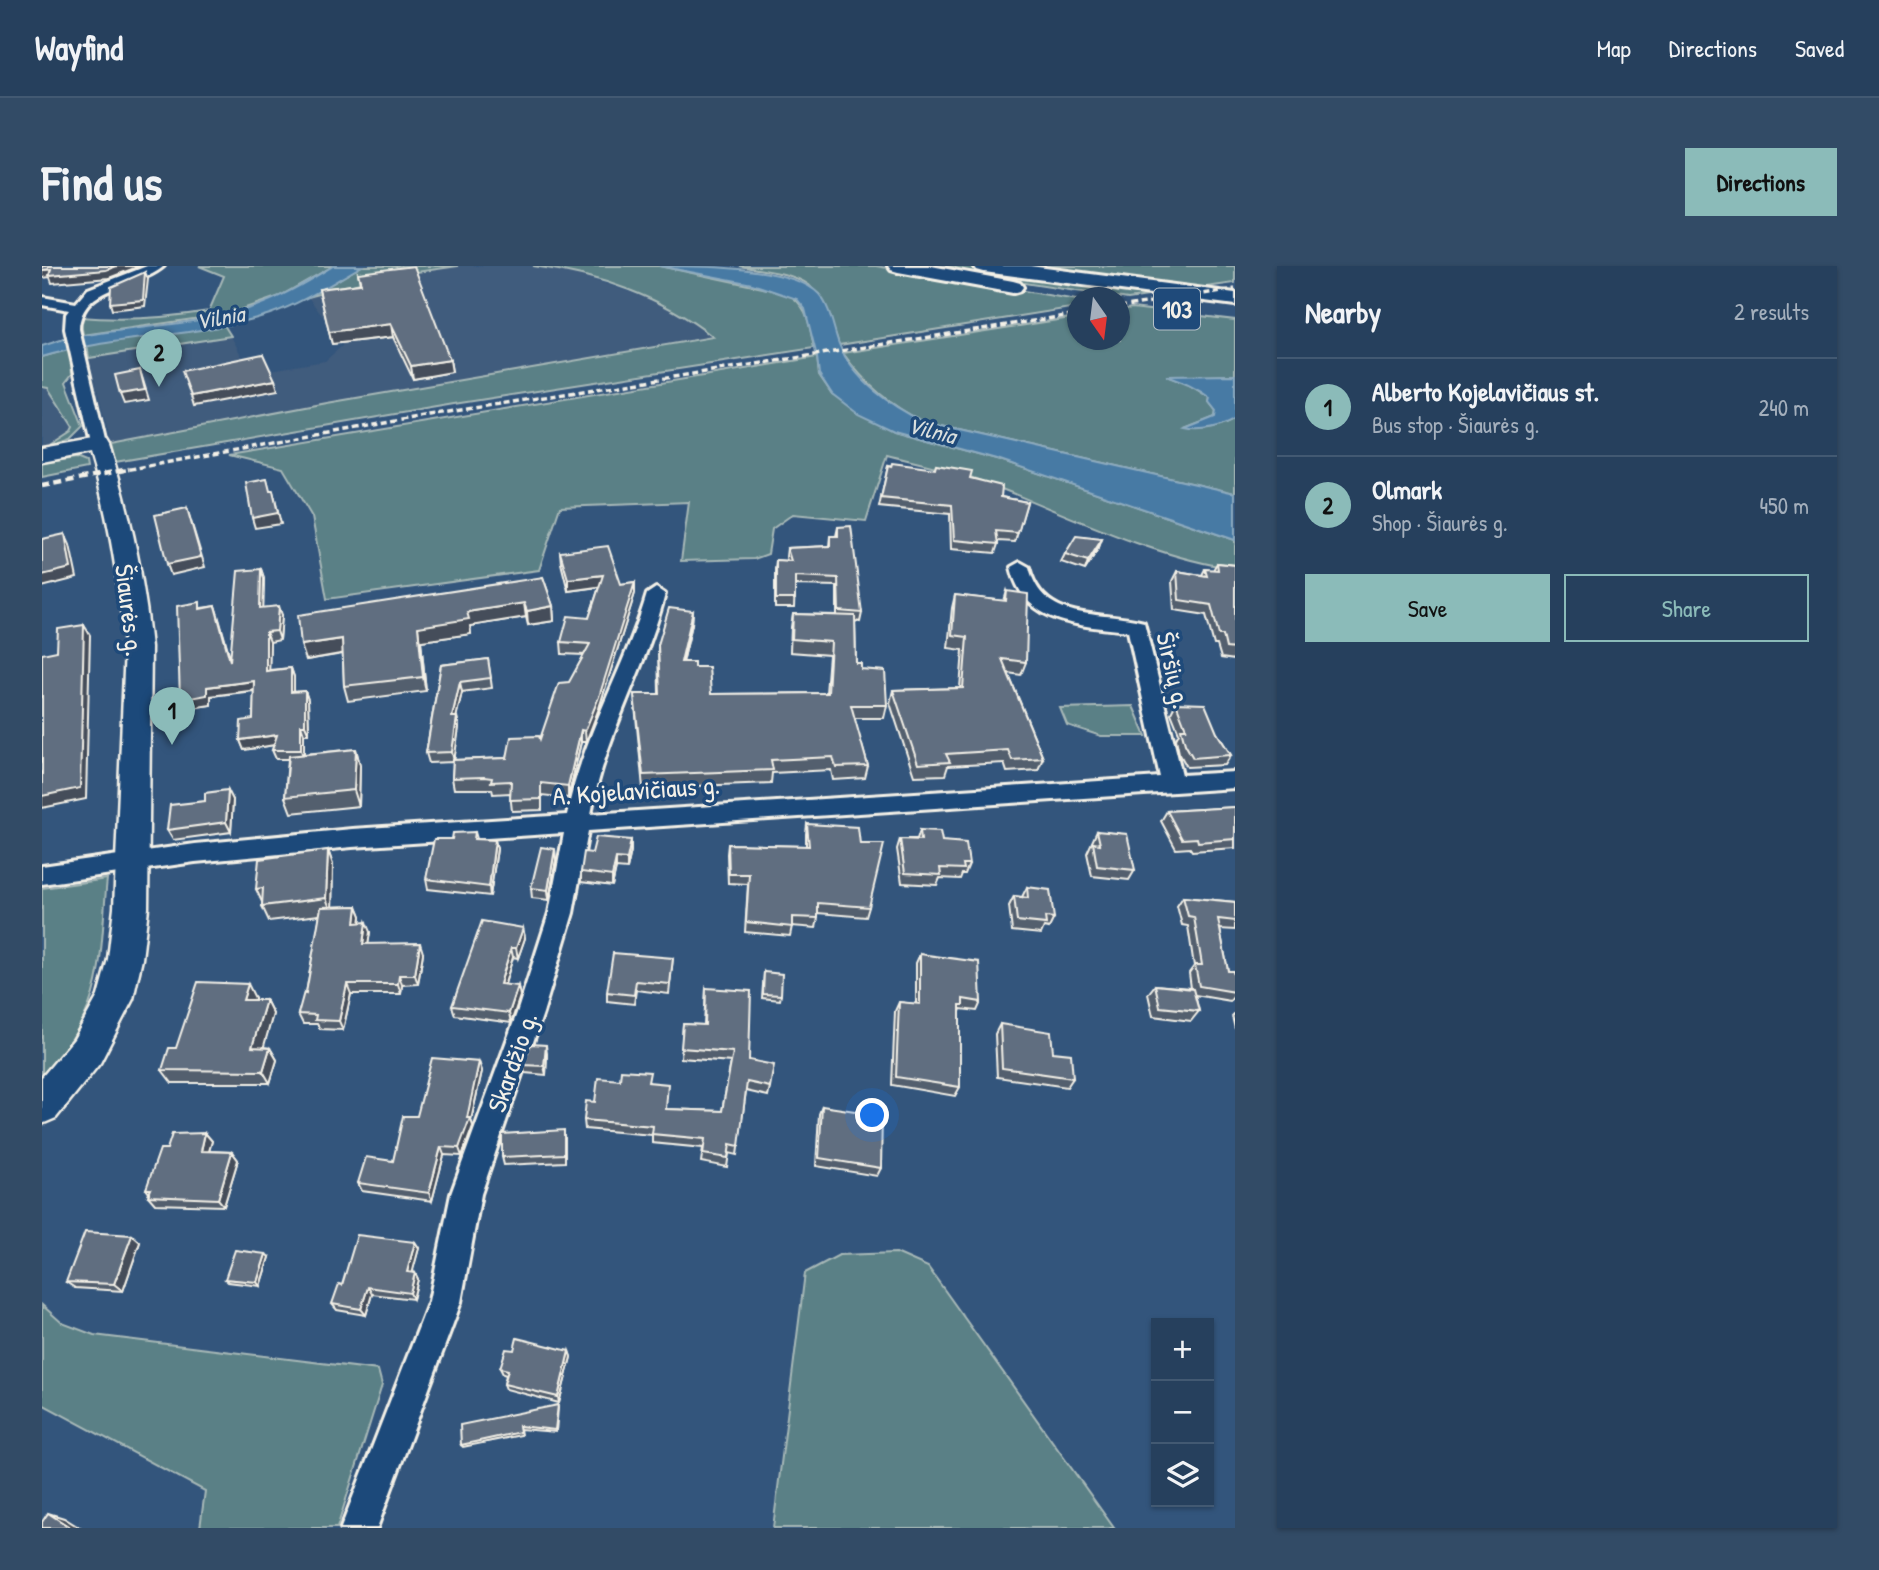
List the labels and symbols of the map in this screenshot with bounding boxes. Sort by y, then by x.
north arrow [1067,287,1130,350]
road number: 103 [1154,289,1200,330]
water label: Vilnia [193,297,249,336]
pin: 2 [136,329,182,387]
water label: Vilnia [905,409,961,451]
street label: Šiaurės g. [107,562,153,658]
street label: Širšių g. [1148,628,1200,712]
pin: 1 [149,687,195,745]
street label: A. Kojelavičiaus g. [551,767,721,813]
street label: Skardžio g. [479,1007,545,1117]
your location [855,1098,889,1132]

